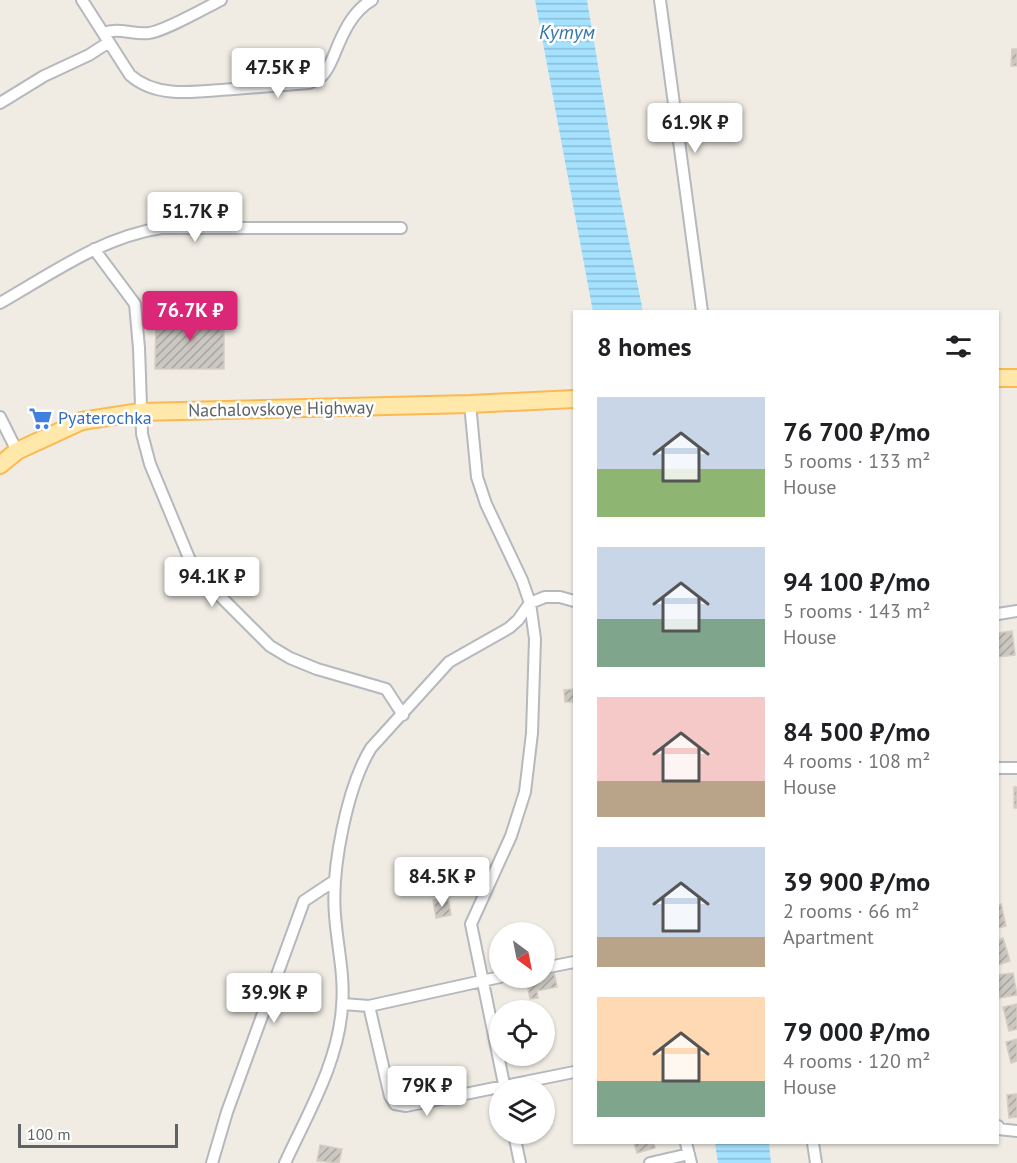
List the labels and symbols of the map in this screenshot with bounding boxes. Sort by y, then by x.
water label: Кутум [539,19,596,45]
pin: 47.5K ₽ [223,48,333,99]
pin: 61.9K ₽ [640,103,750,154]
pin: 51.7K ₽ [140,192,250,243]
pin: 76.7K ₽ [135,291,245,342]
street label: Nachalovskoye Highway [188,395,375,422]
supermarket icon: Pyaterochka [27,405,53,431]
place label: Pyaterochka [58,406,152,429]
pin: 94.1K ₽ [157,557,267,608]
pin: 84.5K ₽ [387,857,497,908]
north arrow [489,922,555,988]
pin: 39.9K ₽ [219,973,329,1024]
pin: 79K ₽ [385,1066,469,1117]
scale bar [18,1121,178,1148]

